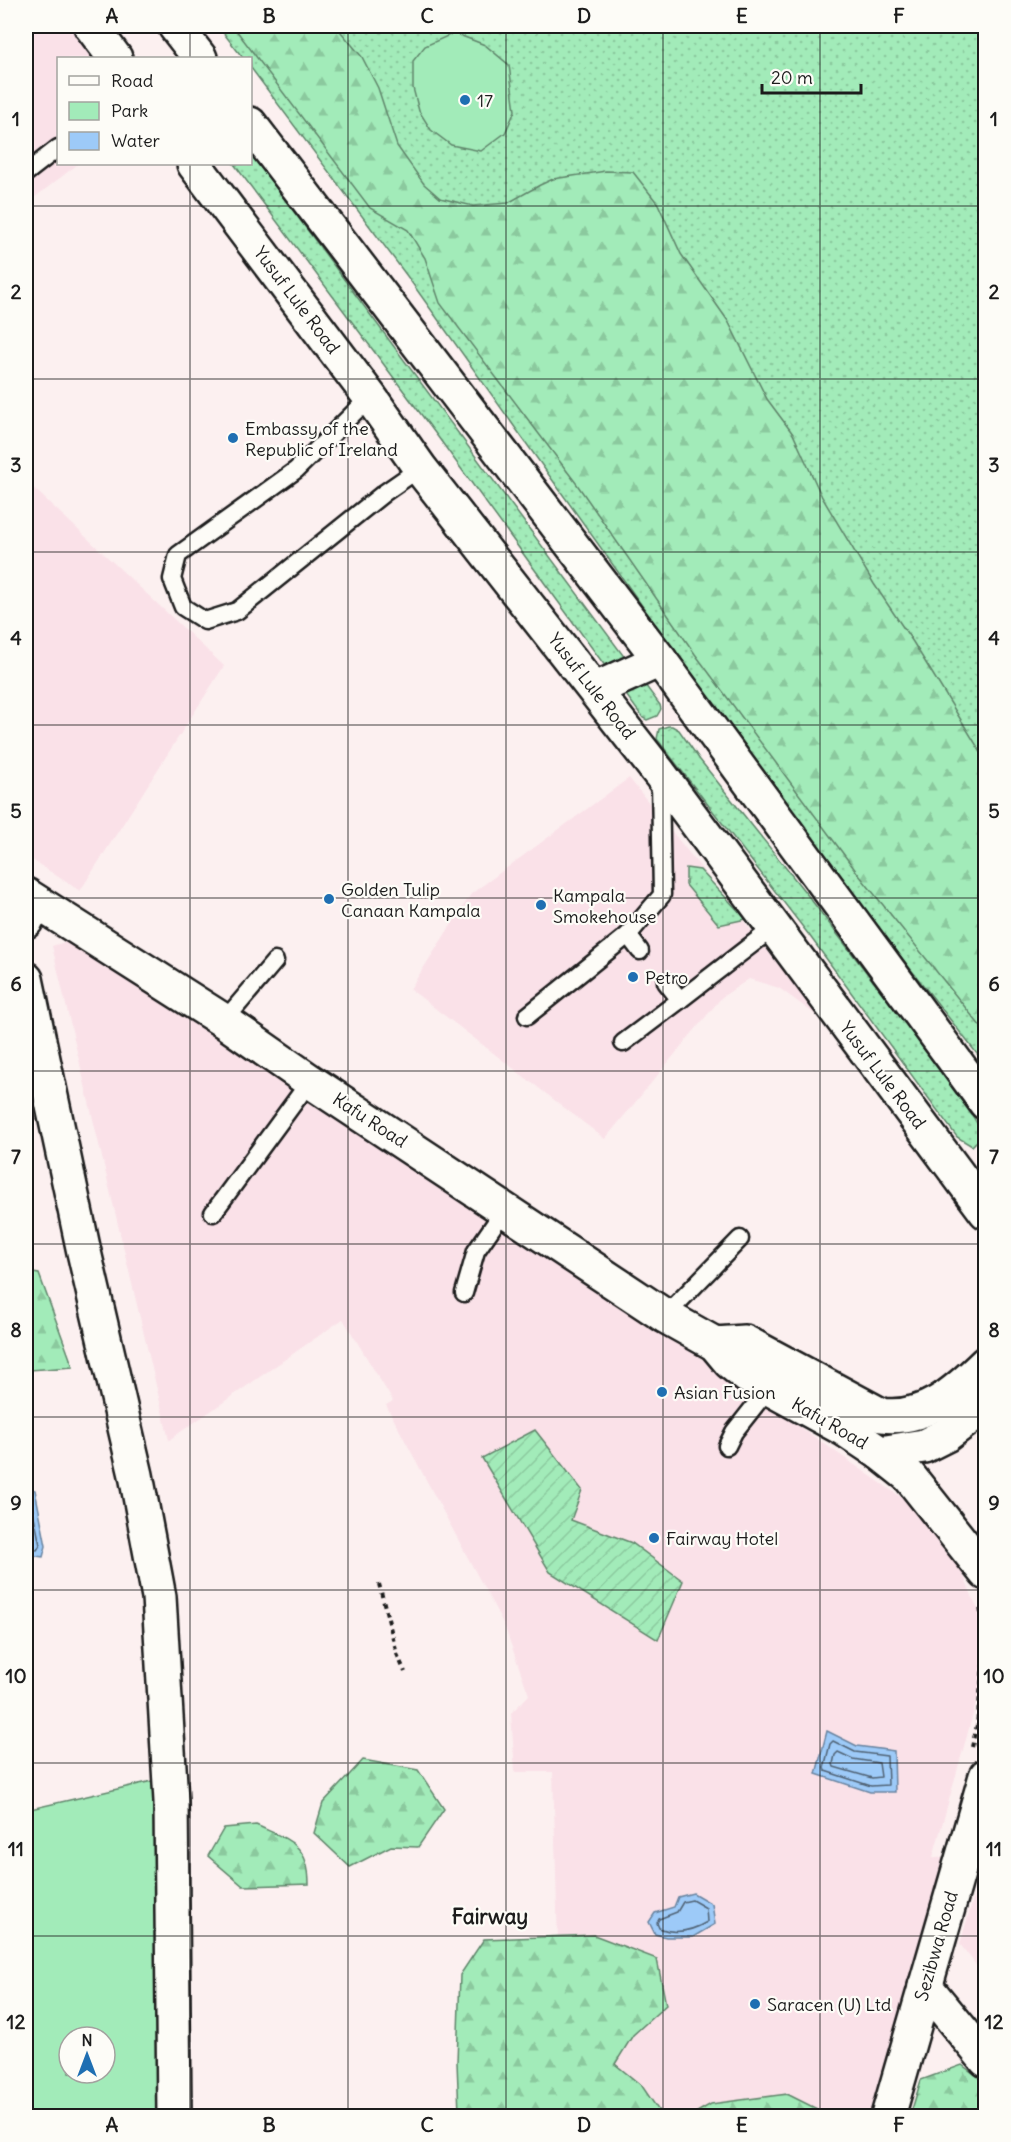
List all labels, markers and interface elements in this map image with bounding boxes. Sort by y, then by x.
text: A [106,3,119,28]
text: B [262,3,276,28]
text: C [420,3,434,28]
text: D [577,3,591,28]
text: E [736,3,748,28]
text: F [893,3,905,28]
legend [57,57,252,165]
scale bar [762,57,861,95]
text: 20 m [771,66,813,89]
text: Road [111,69,154,92]
place label: 17 [477,89,493,112]
marker: 17 [458,93,472,107]
text: Park [111,99,148,122]
text: 1 [12,106,20,131]
text: 1 [990,106,998,131]
text: Water [111,129,161,152]
street label: Yusuf Lule Road [249,242,345,359]
text: 2 [11,279,22,304]
text: 2 [989,279,1000,304]
place label: Embassy of the Republic of Ireland [245,417,398,461]
marker: Embassy of the Republic of Ireland [226,431,240,445]
text: 3 [10,452,22,477]
text: 3 [988,452,1000,477]
text: 4 [10,625,22,650]
text: 4 [988,625,1000,650]
street label: Yusuf Lule Road [543,628,641,744]
text: 5 [10,798,22,823]
text: 5 [988,798,1000,823]
place label: Golden Tulip Canaan Kampala [341,878,481,922]
place label: Kampala Smokehouse [553,884,657,928]
marker: Golden Tulip Canaan Kampala [322,892,336,906]
marker: Kampala Smokehouse [534,898,548,912]
place label: Petro [645,966,688,989]
marker: Petro [626,970,640,984]
text: 6 [10,971,22,996]
text: 6 [988,971,1000,996]
street label: Yusuf Lule Road [835,1017,931,1134]
street label: Kafu Road [328,1087,412,1153]
text: 7 [11,1144,21,1169]
text: 7 [989,1144,999,1169]
text: 8 [10,1317,22,1342]
text: 8 [988,1317,1000,1342]
place label: Asian Fusion [674,1381,776,1404]
marker: Asian Fusion [655,1385,669,1399]
street label: Kafu Road [788,1392,873,1454]
text: 9 [10,1490,22,1515]
text: 9 [988,1490,1000,1515]
place label: Fairway Hotel [666,1527,778,1550]
marker: Fairway Hotel [647,1531,661,1545]
text: 10 [5,1663,27,1688]
text: 10 [983,1663,1005,1688]
text: 11 [8,1836,24,1861]
text: 11 [986,1836,1002,1861]
street label: Sezibwa Road [909,1888,963,2004]
district label: Fairway [452,1903,528,1930]
place label: Saracen (U) Ltd [767,1993,892,2016]
marker: Saracen (U) Ltd [748,1997,762,2011]
text: 12 [7,2009,25,2034]
text: 12 [985,2009,1003,2034]
north arrow [57,2025,117,2085]
text: N [81,2030,93,2050]
text: A [106,2112,119,2137]
text: B [262,2112,276,2137]
text: C [420,2112,434,2137]
text: D [577,2112,591,2137]
text: E [736,2112,748,2137]
text: F [893,2112,905,2137]

